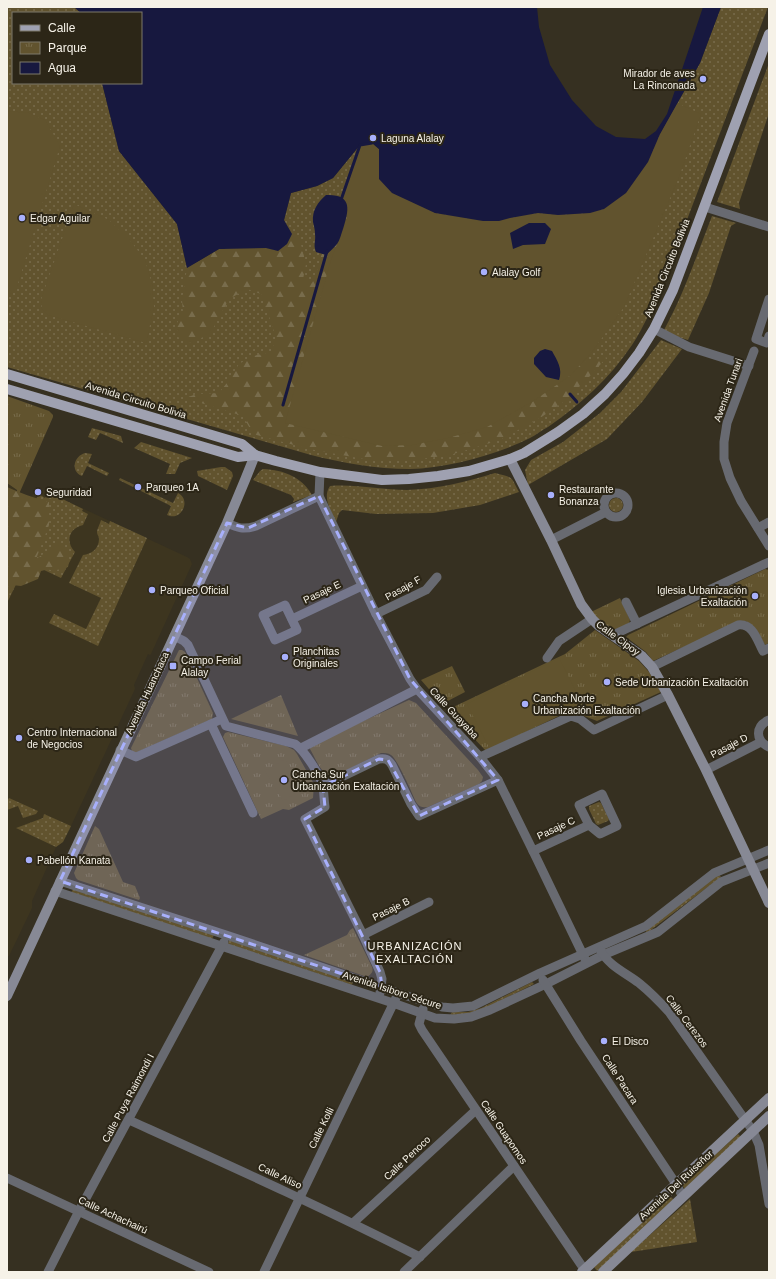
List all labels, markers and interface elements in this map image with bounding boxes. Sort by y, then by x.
legend [12,12,142,84]
text: Calle [48,21,76,35]
text: Parque [48,41,87,55]
text: Agua [48,61,76,75]
place label: Mirador de aves La Rinconada [623,68,695,91]
marker: Mirador de aves La Rinconada [698,74,708,84]
marker: Laguna Alalay [368,133,378,143]
place label: Laguna Alalay [381,133,444,144]
marker: Edgar Aguilar [17,213,27,223]
place label: Edgar Aguilar [30,213,91,224]
street label: Avenida Circuito Bolivia [642,217,692,319]
marker: Alalay Golf [479,267,489,277]
place label: Alalay Golf [492,267,541,278]
street label: Avenida Tunari [711,357,745,423]
street label: Avenida Circuito Bolivia [84,379,188,421]
marker: Parqueo 1A [133,482,143,492]
place label: Parqueo 1A [146,482,199,493]
place label: Restaurante Bonanza [559,484,614,507]
marker: Seguridad [33,487,43,497]
place label: Seguridad [46,487,92,498]
marker: Restaurante Bonanza [546,490,556,500]
street label: Pasaje F [383,574,423,602]
street label: Pasaje E [302,578,343,605]
marker: Parqueo Oficial [147,585,157,595]
place label: Parqueo Oficial [160,585,228,596]
place label: Iglesia Urbanización Exaltación [657,585,747,608]
marker: Iglesia Urbanización Exaltación [750,591,760,601]
street label: Calle Cipoy [594,619,642,657]
place label: Planchitas Originales [293,646,339,669]
street label: Avenida Huanchaca [123,650,171,736]
marker: Planchitas Originales [280,652,290,662]
place label: Campo Ferial Alalay [181,655,241,678]
marker: Campo Ferial Alalay [168,661,178,671]
marker: Sede Urbanización Exaltación [602,677,612,687]
place label: Sede Urbanización Exaltación [615,677,748,688]
street label: Calle Guayaba [427,685,481,741]
place label: Cancha Norte Urbanización Exaltación [533,693,640,716]
marker: Cancha Norte Urbanización Exaltación [520,699,530,709]
place label: Centro Internacional de Negocios [27,727,117,750]
street label: Pasaje D [709,732,749,760]
marker: Centro Internacional de Negocios [14,733,24,743]
place label: Cancha Sur Urbanización Exaltación [292,769,399,792]
marker: Cancha Sur Urbanización Exaltación [279,775,289,785]
street label: Pasaje C [535,814,577,842]
marker: Pabellón Kanata [24,855,34,865]
place label: Pabellón Kanata [37,855,111,866]
street label: Pasaje B [371,895,412,923]
district label: URBANIZACIÓN EXALTACIÓN [367,940,463,965]
street label: Avenida Isiboro Sécure [341,969,443,1011]
street label: Calle Cerezos [664,993,710,1049]
marker: El Disco [599,1036,609,1046]
place label: El Disco [612,1036,649,1047]
street label: Calle Puya Raimondi I [100,1052,156,1144]
street label: Calle Pacara [600,1052,640,1106]
street label: Calle Guapomos [479,1098,529,1166]
street label: Calle Kolli [306,1106,336,1150]
street label: Calle Penoco [381,1133,433,1182]
street label: Avenida Del Ruiseñor [637,1148,716,1222]
street label: Calle Aliso [257,1161,304,1191]
street label: Calle Achachairú [77,1194,149,1236]

